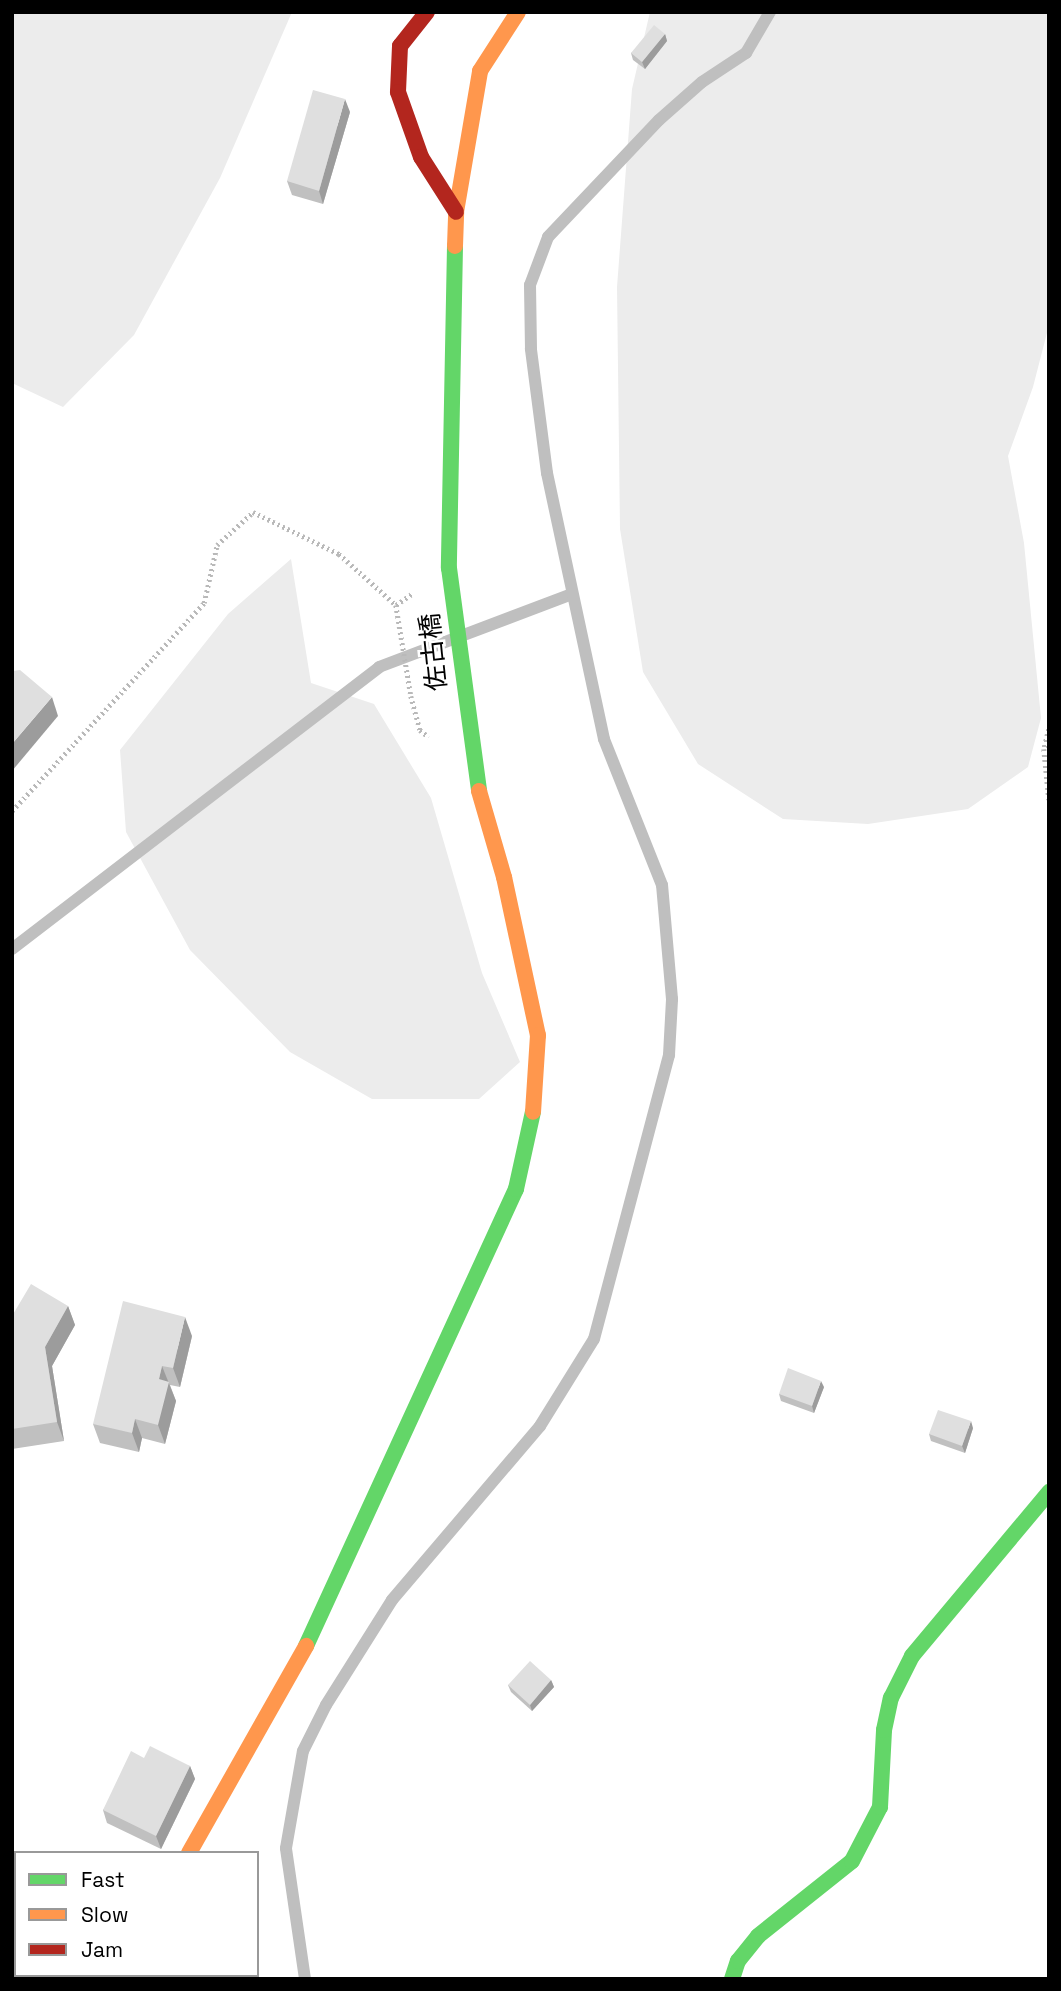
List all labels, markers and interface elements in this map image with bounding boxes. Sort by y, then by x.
street label: 佐古橋 [414,612,454,692]
legend [14,1851,259,1977]
text: Fast [81,1866,125,1893]
text: Slow [81,1901,129,1928]
text: Jam [81,1936,123,1963]

